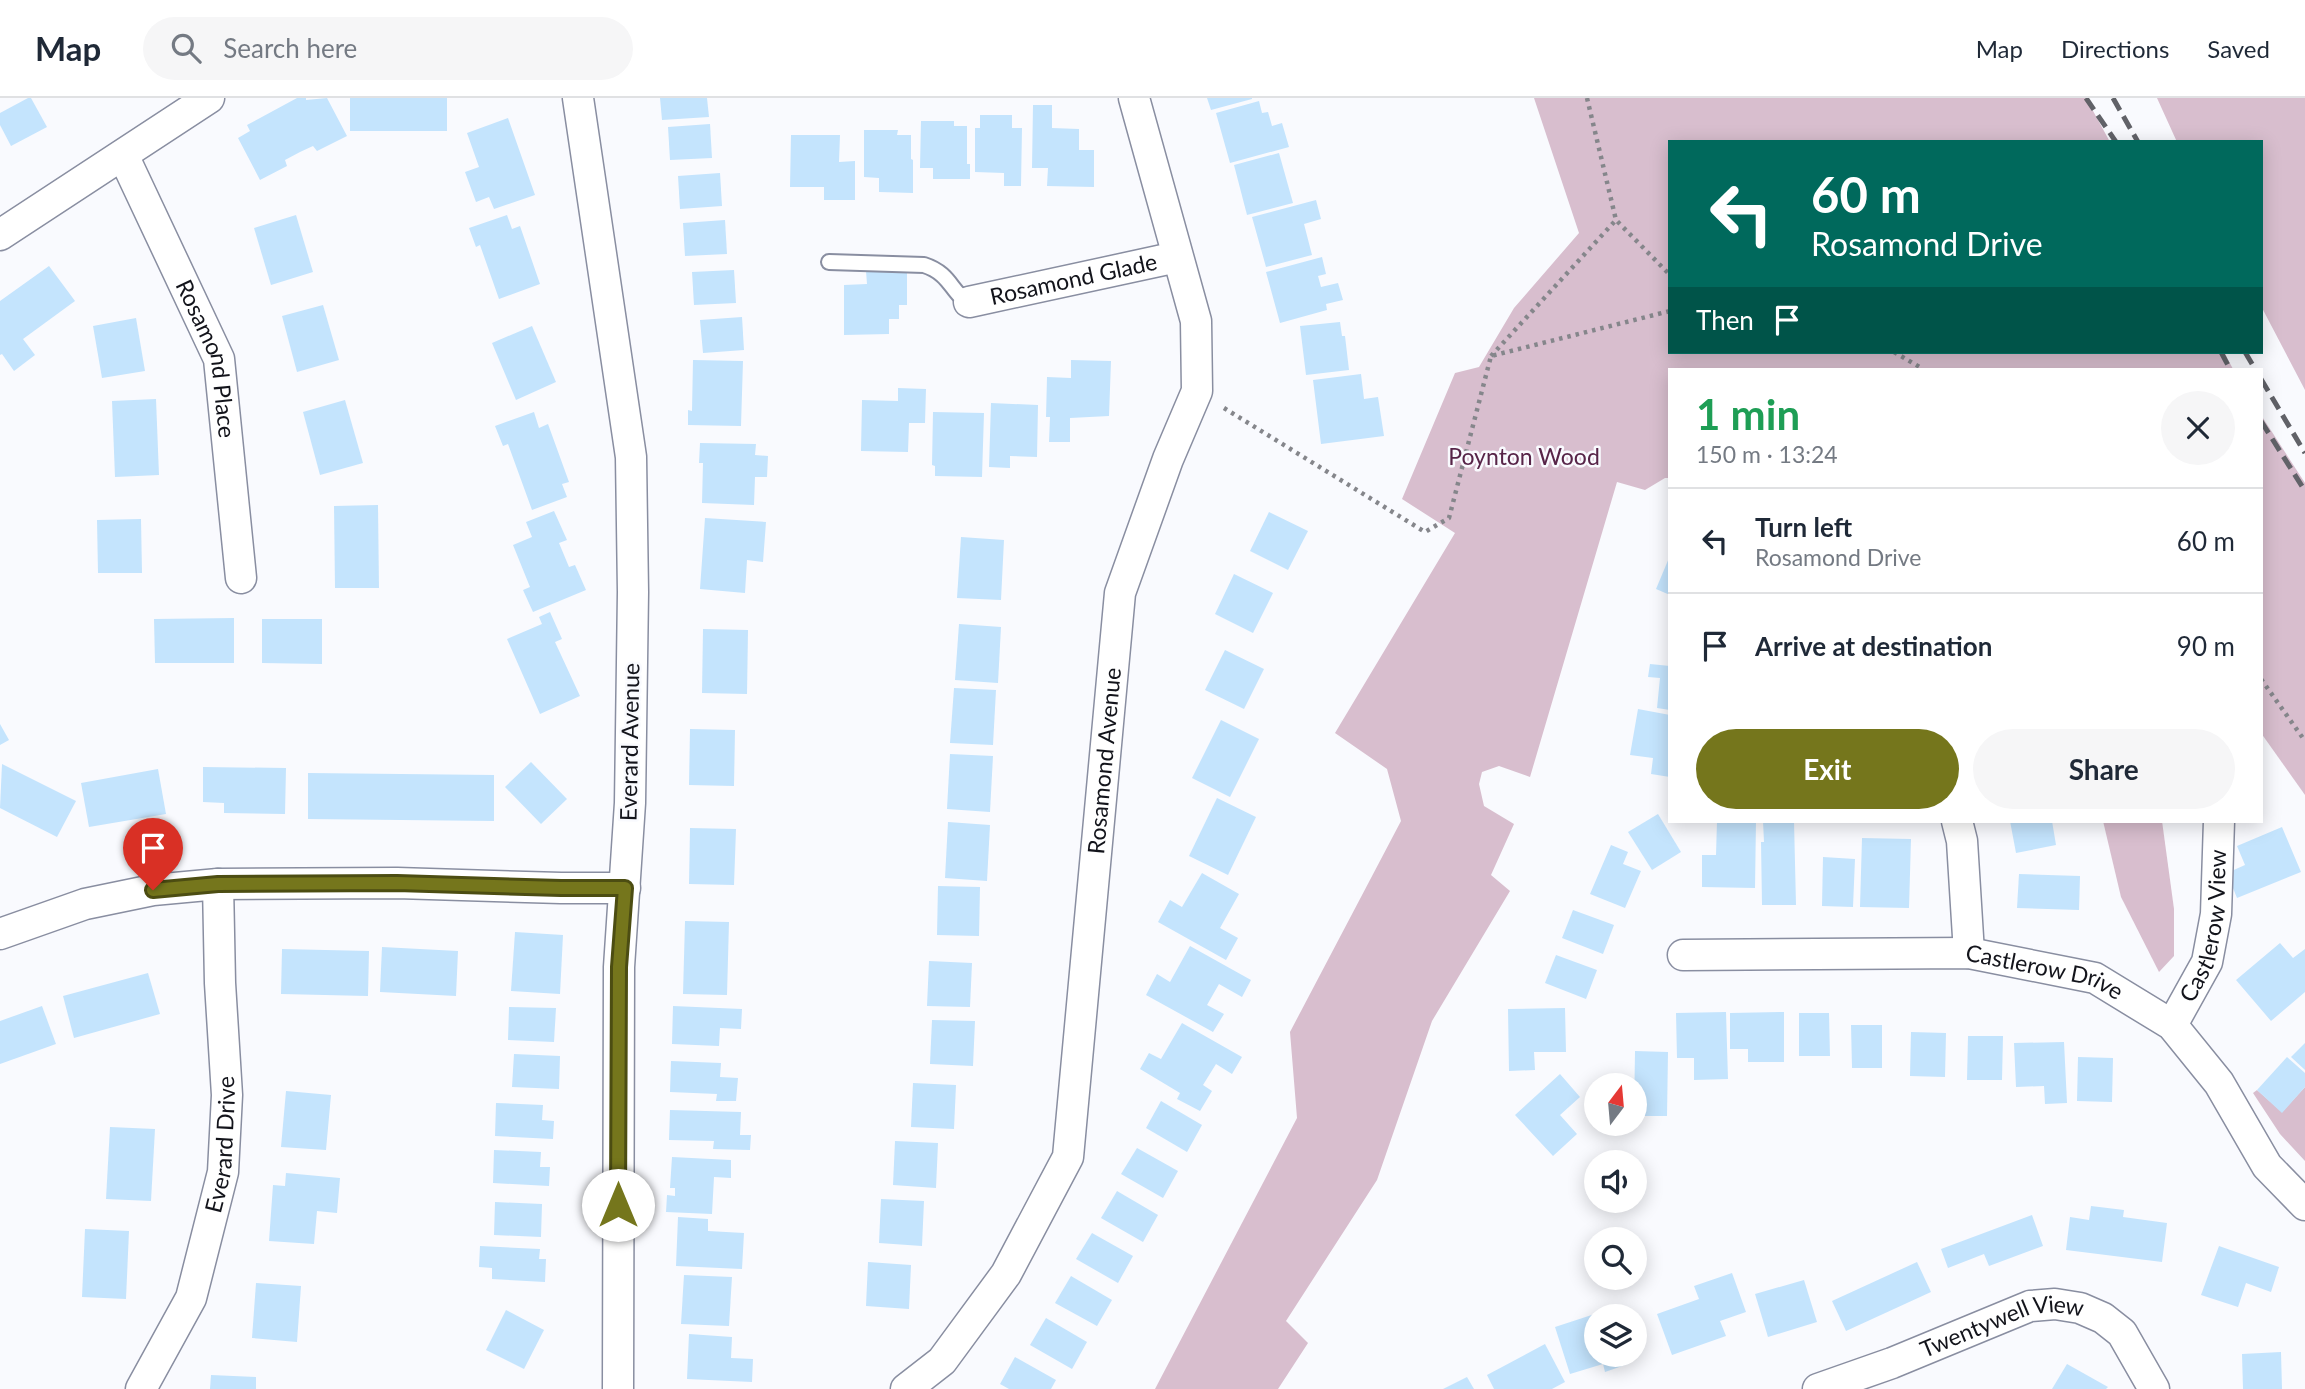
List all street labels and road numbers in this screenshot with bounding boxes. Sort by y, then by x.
street label: Rosamond Glade [987,247,1160,310]
street label: Rosamond Place [171,275,242,439]
street label: Everard Avenue [614,663,644,821]
street label: Rosamond Avenue [1081,666,1126,855]
street label: Castlerow View [2173,849,2231,1007]
street label: Castlerow Drive [1964,938,2129,1005]
street label: Everard Drive [198,1075,240,1216]
street label: Twentywell View [1916,1289,2086,1363]

